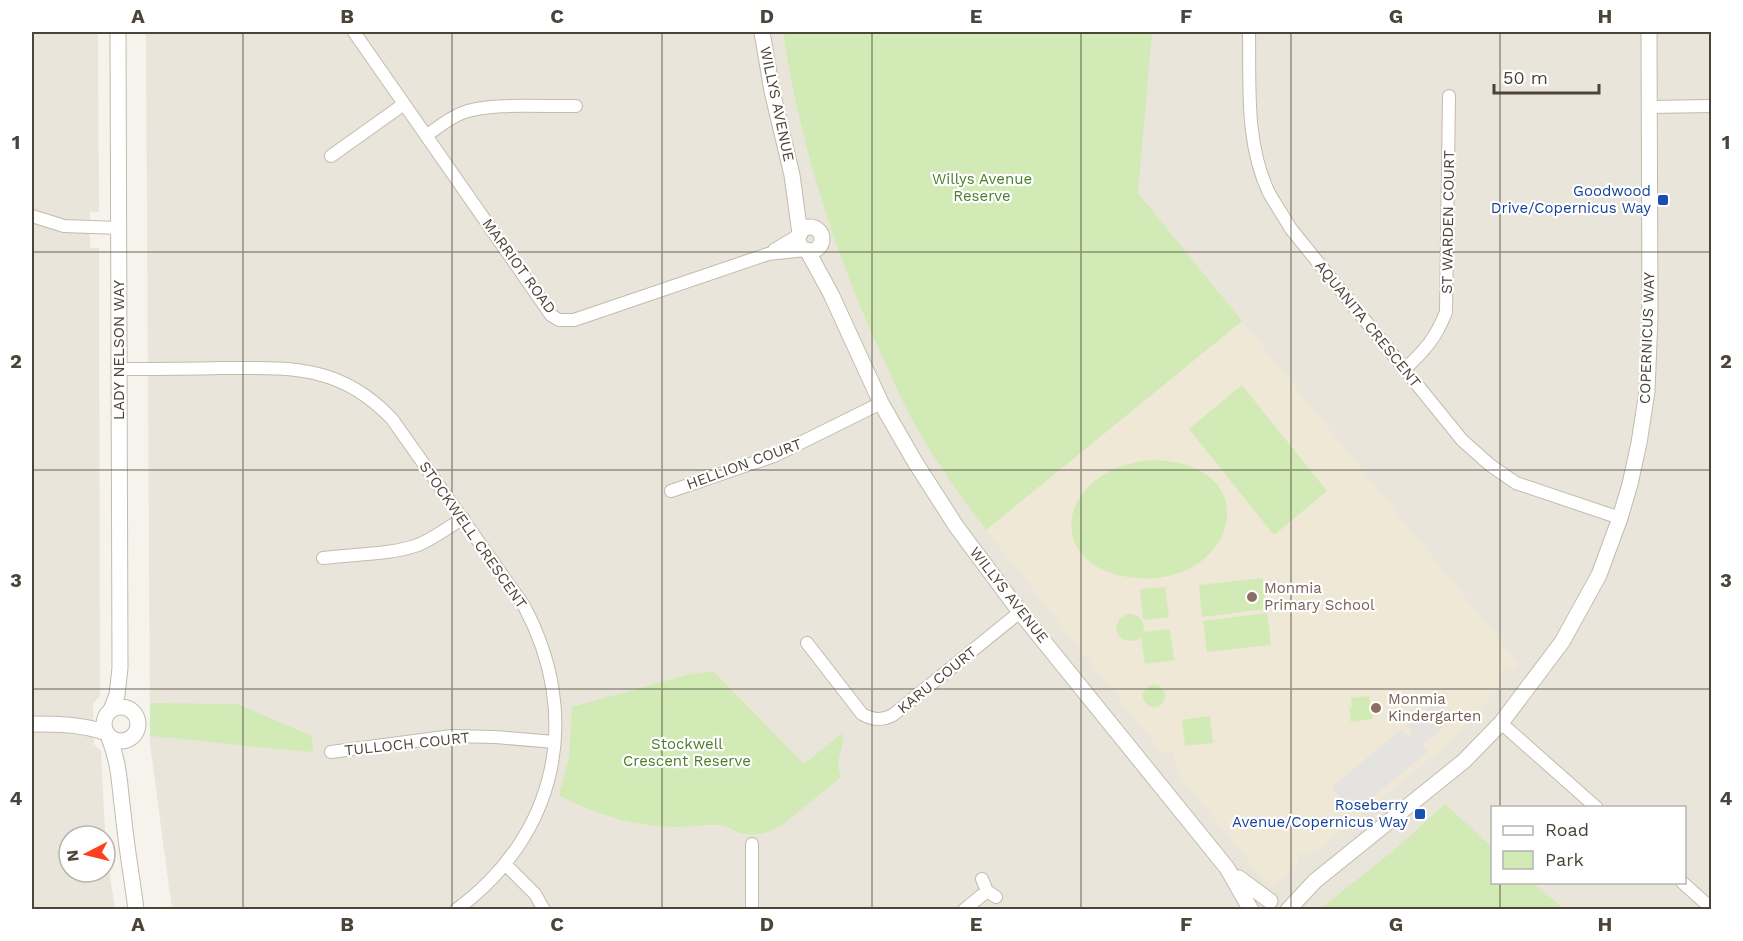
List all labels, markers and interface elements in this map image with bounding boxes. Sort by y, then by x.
text: A [131,4,145,28]
text: B [340,4,354,28]
text: C [550,4,564,28]
text: D [760,4,774,28]
text: E [970,4,982,28]
text: F [1180,4,1192,28]
text: G [1389,4,1403,28]
text: H [1598,4,1612,28]
street label: WILLYS AVENUE [756,45,798,163]
scale bar [1494,57,1599,95]
text: 50 m [1503,67,1548,88]
text: 1 [12,130,20,154]
text: 1 [1722,130,1730,154]
street label: ST WARDEN COURT [1438,150,1458,294]
park label: Willys Avenue Reserve [932,170,1032,205]
place label: Goodwood Drive/Copernicus Way [1491,182,1651,217]
marker: Goodwood Drive/Copernicus Way [1656,193,1670,207]
street label: MARRIOT ROAD [478,215,560,317]
street label: AQUANITA CRESCENT [1311,257,1425,391]
street label: COPERNICUS WAY [1636,271,1658,404]
street label: LADY NELSON WAY [110,280,128,420]
text: 2 [10,349,22,373]
text: 2 [1720,349,1732,373]
street label: HELLION COURT [684,435,804,493]
street label: STOCKWELL CRESCENT [415,458,531,612]
street label: WILLYS AVENUE [966,543,1052,647]
text: 3 [10,568,22,592]
text: 3 [1720,568,1732,592]
place label: Monmia Primary School [1264,579,1375,614]
marker: Monmia Primary School [1245,590,1259,604]
street label: KARU COURT [894,643,980,717]
place label: Monmia Kindergarten [1388,690,1481,725]
marker: Monmia Kindergarten [1369,701,1383,715]
street label: TULLOCH COURT [344,728,470,760]
park label: Stockwell Crescent Reserve [623,735,751,770]
text: 4 [10,786,23,810]
text: 4 [1720,786,1733,810]
place label: Roseberry Avenue/Copernicus Way [1232,796,1408,831]
legend [1491,806,1686,884]
marker: Roseberry Avenue/Copernicus Way [1413,807,1427,821]
text: Road [1545,819,1589,840]
north arrow [57,824,117,884]
text: N [62,849,83,863]
text: Park [1545,849,1584,870]
text: A [131,912,145,936]
text: B [340,912,354,936]
text: C [550,912,564,936]
text: D [760,912,774,936]
text: E [970,912,982,936]
text: F [1180,912,1192,936]
text: G [1389,912,1403,936]
text: H [1598,912,1612,936]

